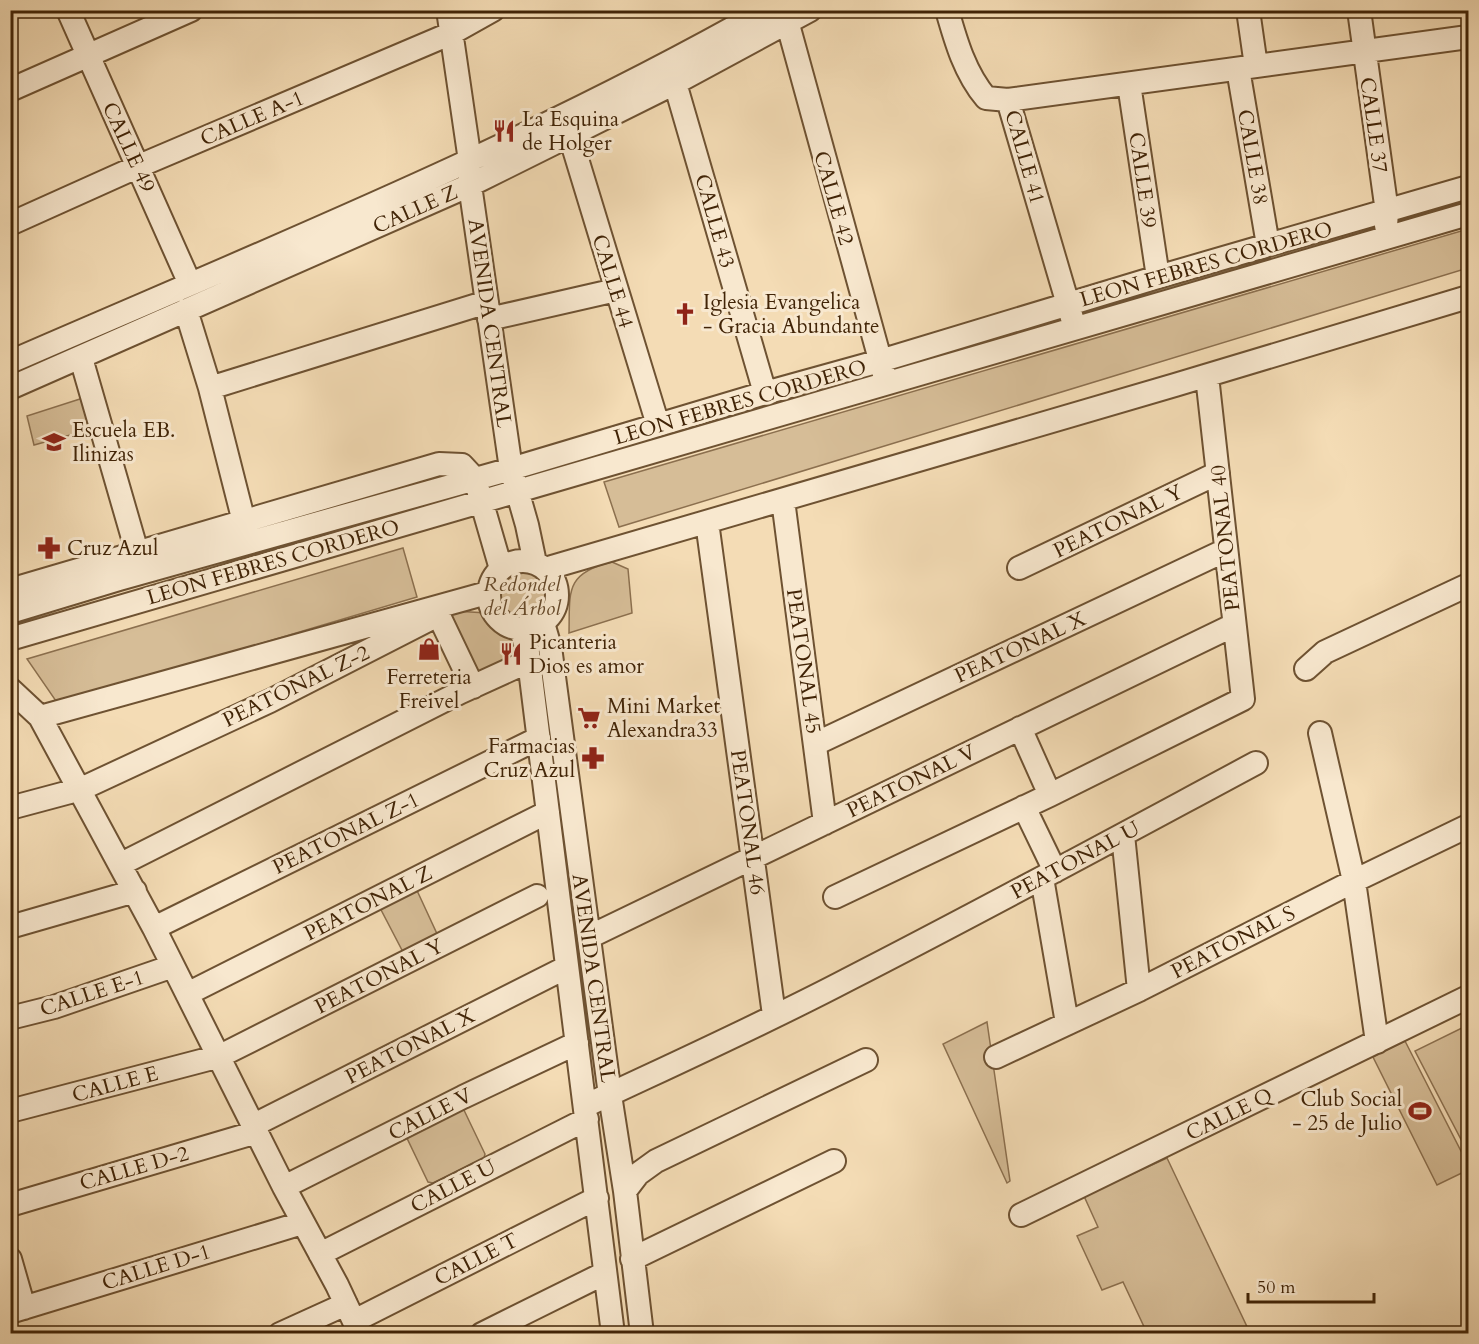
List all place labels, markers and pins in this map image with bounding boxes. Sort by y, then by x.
place label: La Esquina de Holger [522,105,619,158]
restaurant icon: La Esquina de Holger [491,118,517,144]
place label: Iglesia Evangelica - Gracia Abundante [703,288,880,341]
church icon: Iglesia Evangelica - Gracia Abundante [672,301,698,327]
place label: Escuela EB. Ilinizas [72,416,175,469]
school or university icon: Escuela EB. Ilinizas [41,429,67,455]
place label: Cruz Azul [67,534,158,563]
pharmacy icon: Cruz Azul [36,535,62,561]
place label: Picanteria Dios es amor [529,628,644,681]
shop icon: Ferreteria Freivel [416,636,442,662]
restaurant icon: Picanteria Dios es amor [498,641,524,667]
place label: Ferreteria Freivel [386,663,472,716]
place label: Mini Market Alexandra33 [607,692,720,745]
supermarket icon: Mini Market Alexandra33 [576,705,602,731]
place label: Farmacias Cruz Azul [484,732,575,785]
pharmacy icon: Farmacias Cruz Azul [580,745,606,771]
place label: Club Social - 25 de Julio [1292,1085,1402,1138]
sports icon: Club Social - 25 de Julio [1407,1098,1433,1124]

